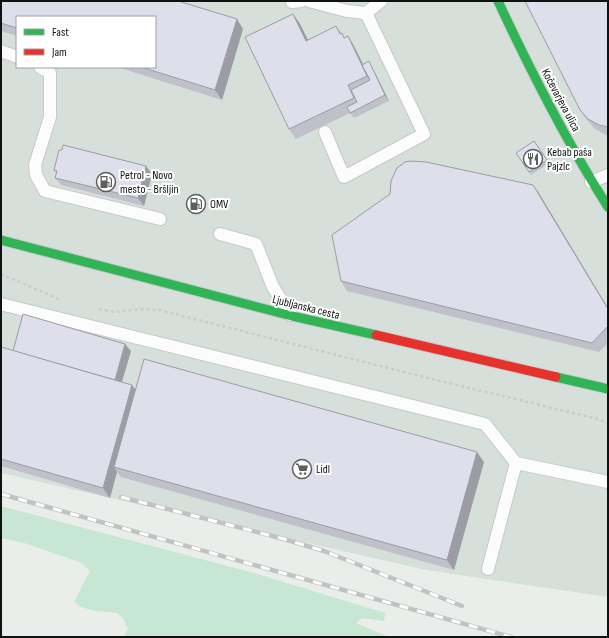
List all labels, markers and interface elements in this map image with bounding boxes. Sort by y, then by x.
legend [16,16,156,68]
text: Fast [52,25,69,40]
text: Jam [51,45,67,60]
street label: Kočevarjeva ulica [538,66,584,135]
place label: Kebab paša Pajzlc [547,145,592,174]
restaurant icon: Kebab paša Pajzlc [522,148,544,170]
place label: Petrol - Novo mesto - Bršljin [120,168,179,197]
fuel station icon: Petrol - Novo mesto - Bršljin [95,171,117,193]
fuel station icon: OMV [185,193,207,215]
place label: OMV [210,197,229,212]
street label: Ljubljanska cesta [271,292,341,323]
supermarket icon: Lidl [291,458,313,480]
place label: Lidl [316,462,330,477]

